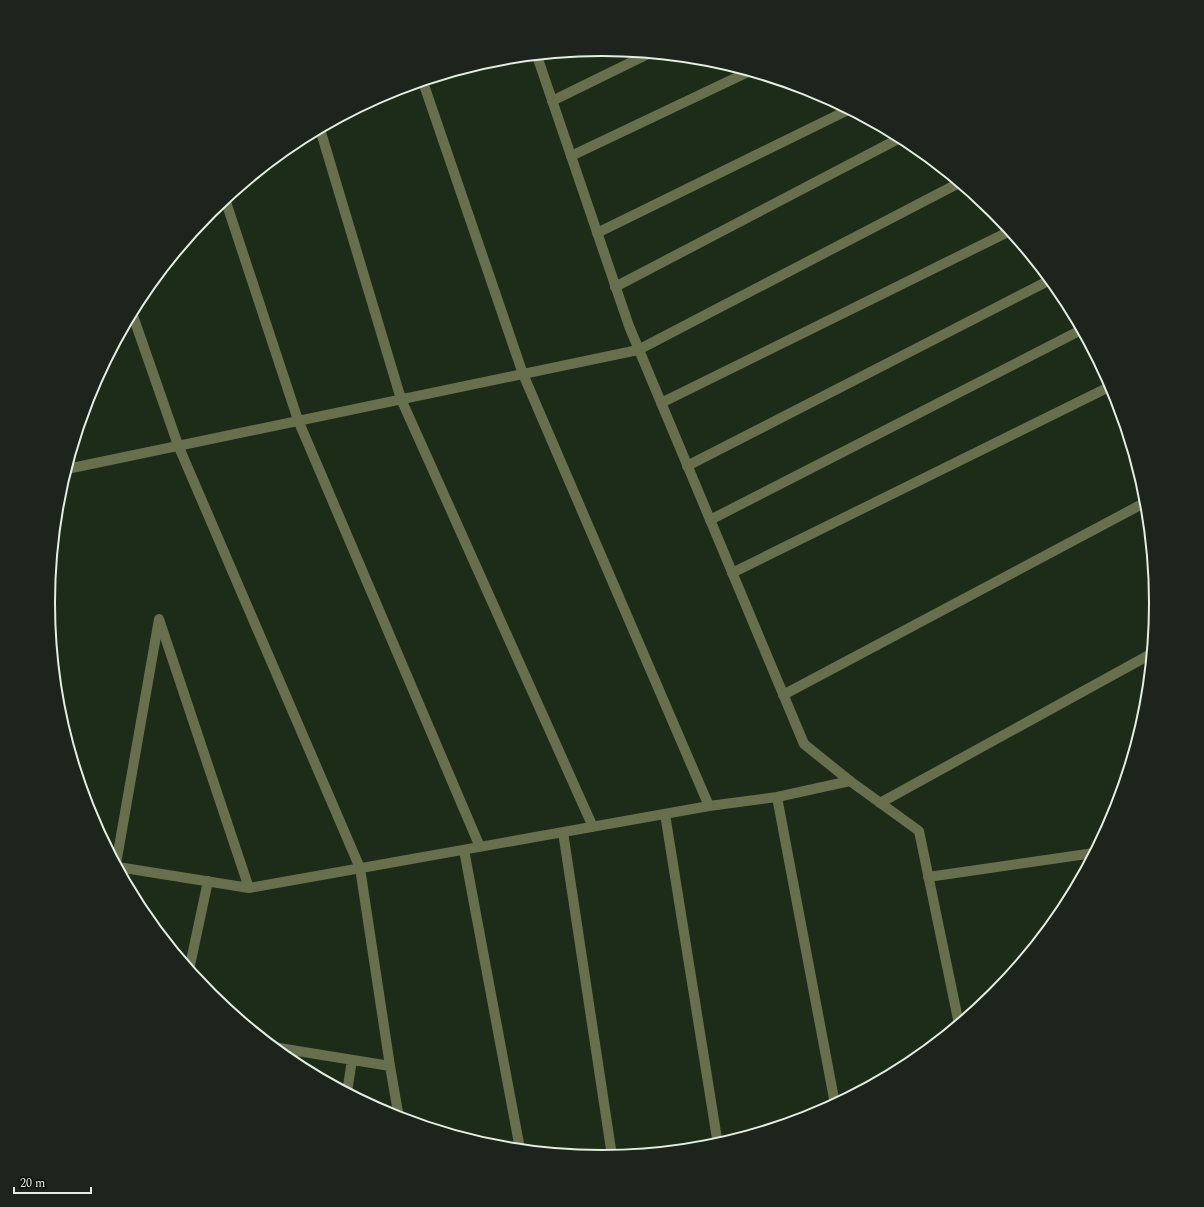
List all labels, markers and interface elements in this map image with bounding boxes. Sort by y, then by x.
scale bar [14,1169,91,1195]
text: 20 m [20,1174,45,1193]

